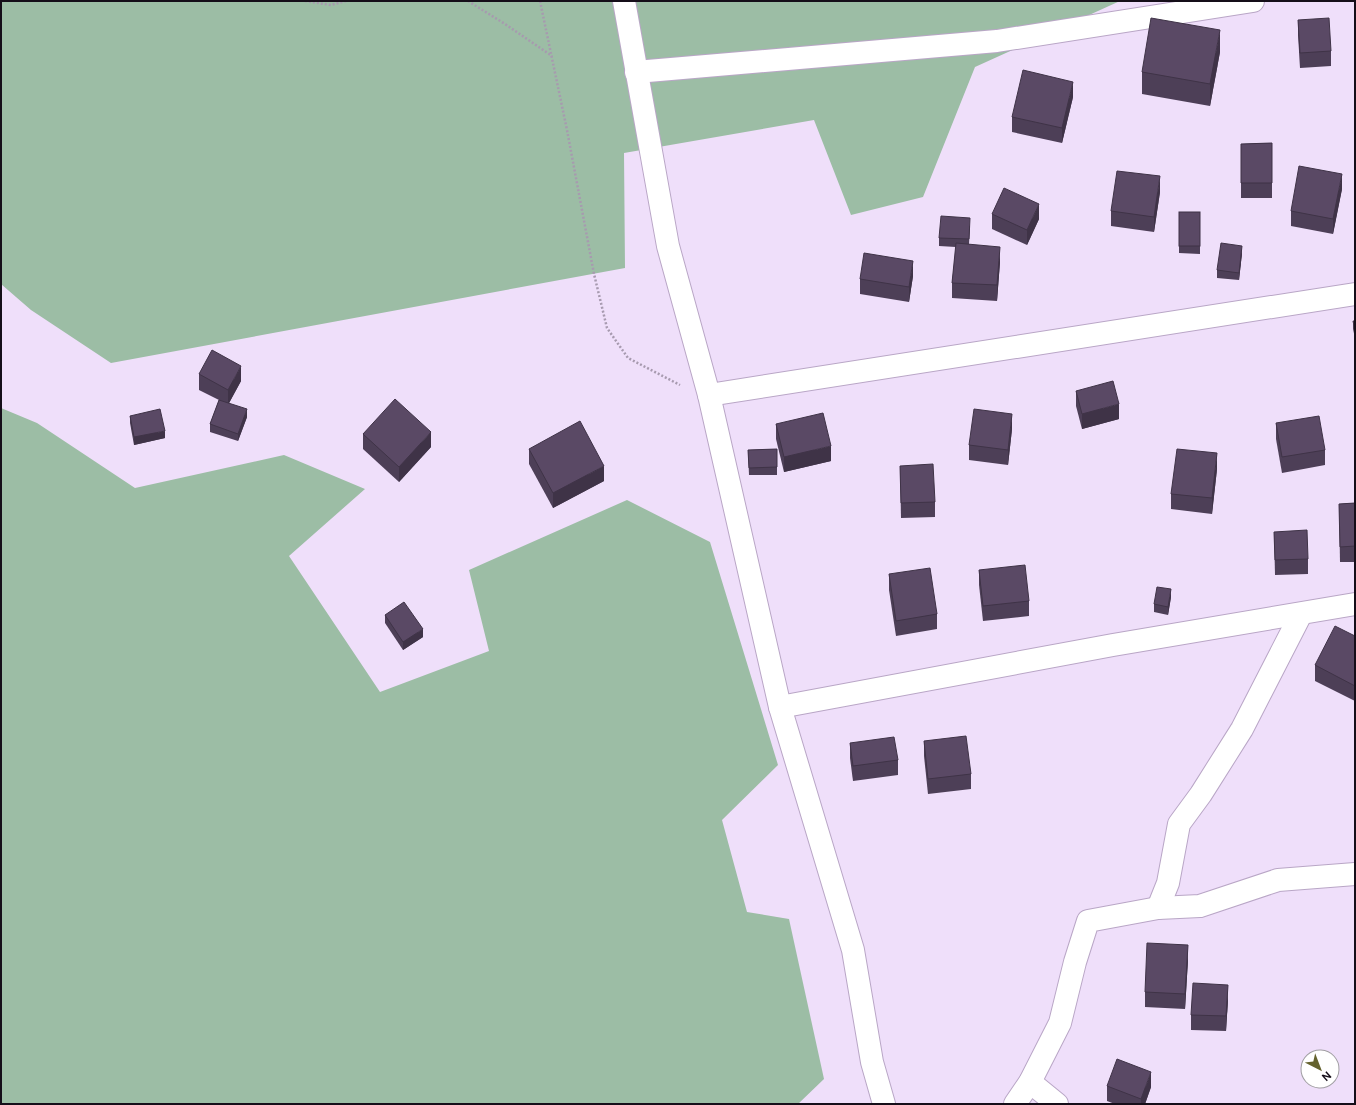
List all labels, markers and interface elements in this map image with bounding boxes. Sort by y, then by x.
north arrow [1300,1049,1340,1089]
text: N [1319,1069,1334,1084]

